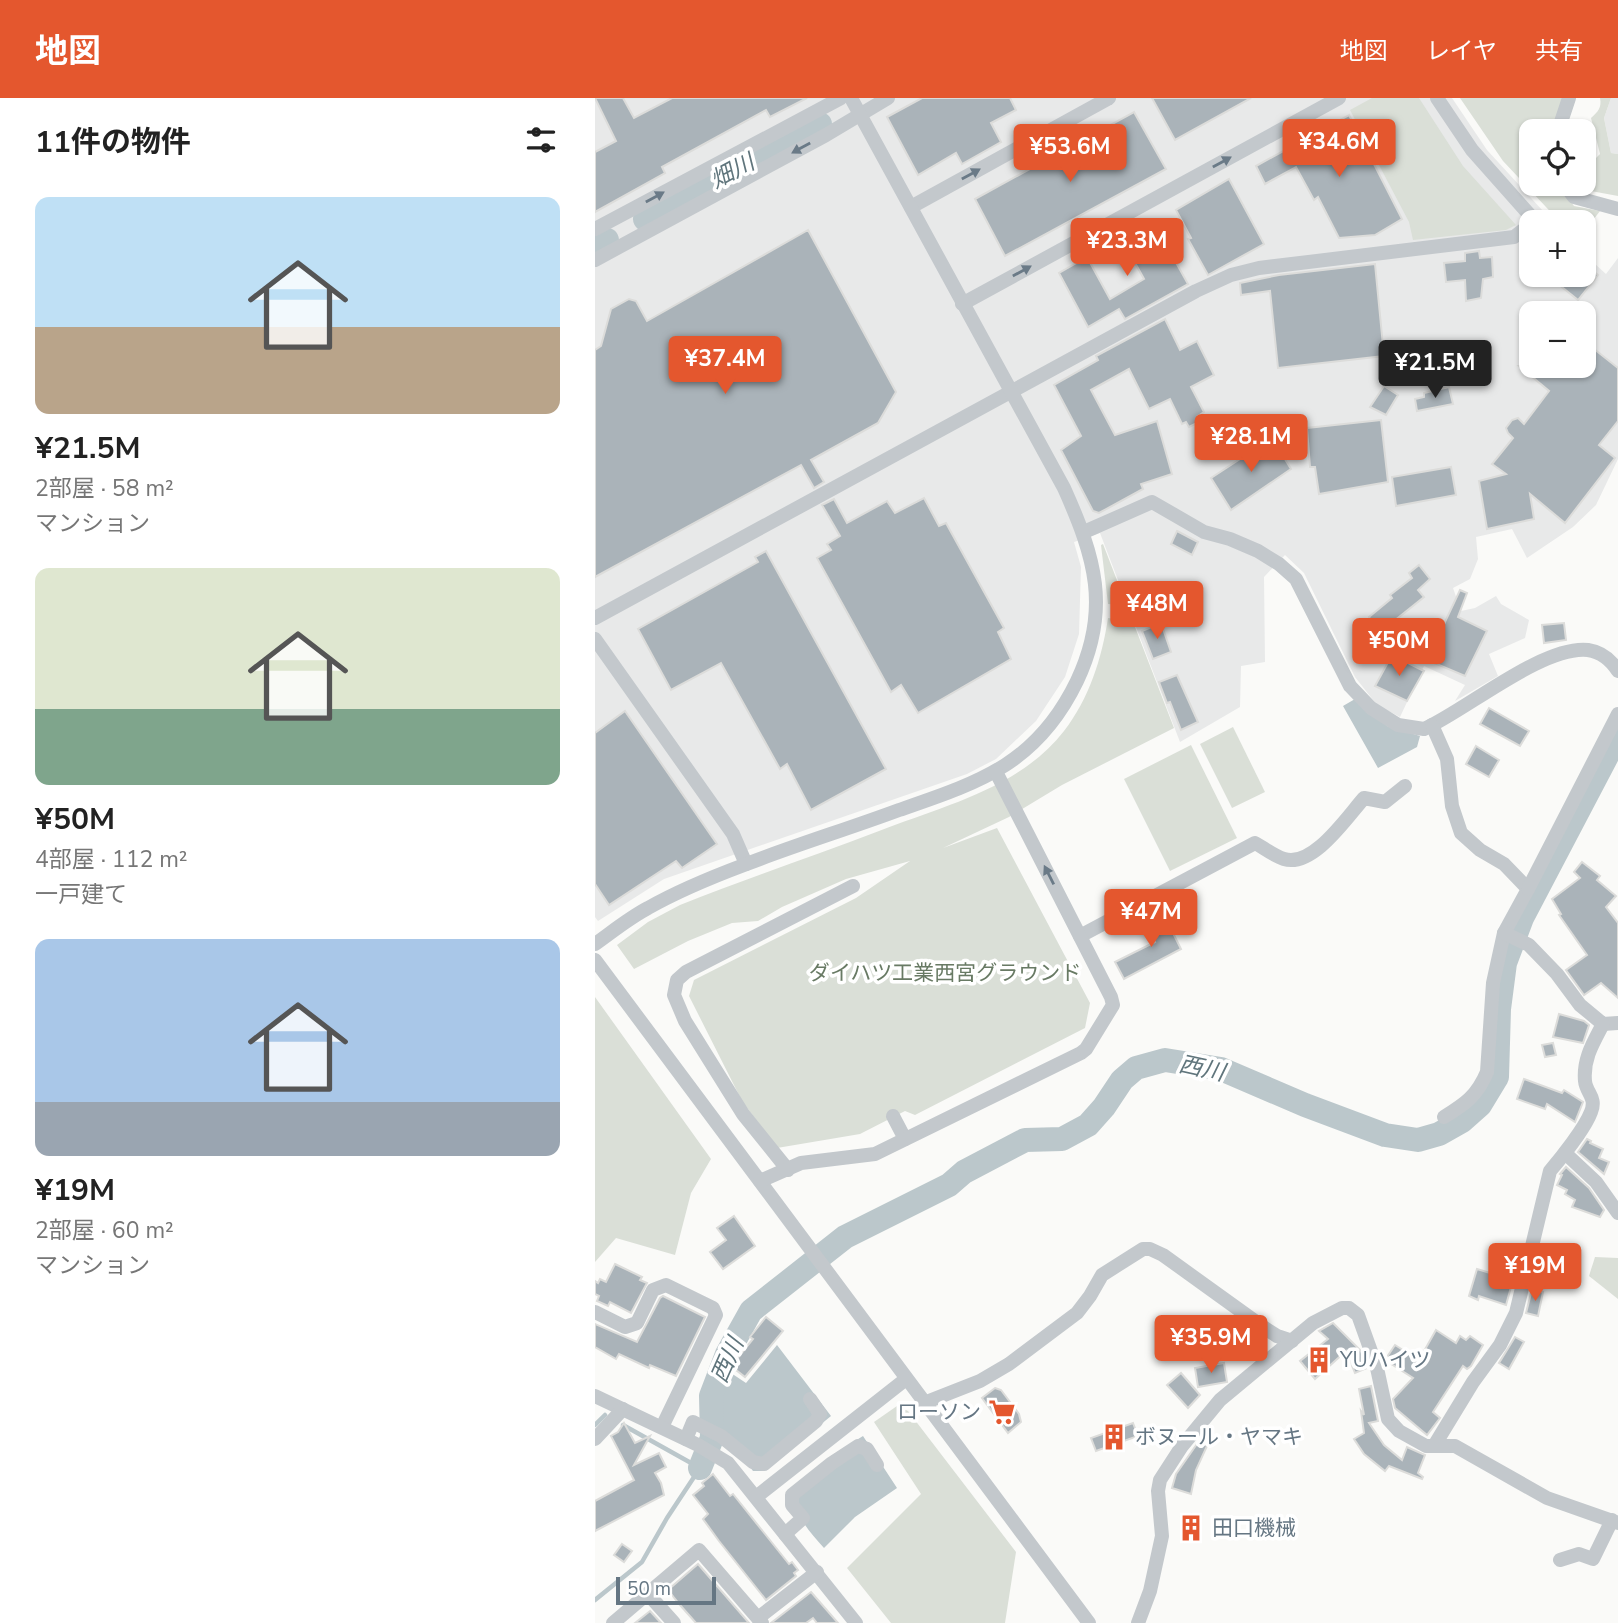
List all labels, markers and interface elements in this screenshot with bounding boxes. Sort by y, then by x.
text: 地図 [35,29,101,74]
text: 地図 [1340,35,1388,67]
text: レイヤ [1426,35,1497,67]
text: 共有 [1535,35,1583,67]
map controls [1519,119,1596,378]
button: locate [1519,119,1596,196]
pin: ¥34.6M [1282,120,1396,179]
icon: filters [522,121,560,159]
text: 11件の物件 [35,122,191,163]
pin: ¥53.6M [1013,125,1127,184]
text: ¥34.6M [1299,126,1379,157]
text: ¥53.6M [1030,131,1110,162]
one-way arrow [791,143,811,154]
water label: 畑川 [705,146,762,196]
one-way arrow [1212,156,1232,168]
one-way arrow [961,169,981,181]
one-way arrow [645,191,665,203]
button: + [1519,210,1596,287]
pin: ¥23.3M [1070,218,1184,278]
text: ¥23.3M [1087,225,1167,256]
icon: home [235,242,361,368]
one-way arrow [1012,265,1032,277]
button: − [1519,301,1596,378]
pin: ¥37.4M [668,336,782,396]
pin: ¥21.5M [1378,341,1492,400]
text: ¥37.4M [685,343,765,374]
text: ¥21.5M [1395,347,1475,378]
pin: ¥28.1M [1194,414,1308,474]
text: ¥28.1M [1211,421,1291,452]
text: ¥21.5M [35,428,140,469]
text: 2部屋 · 58 m² [35,473,174,504]
text: マンション [35,508,150,539]
pin: ¥48M [1116,582,1198,641]
text: ¥48M [1126,588,1188,619]
icon: home [235,613,361,739]
pin: ¥50M [1358,618,1440,678]
text: ¥50M [1368,625,1430,656]
text: ¥50M [35,799,115,840]
text: 4部屋 · 112 m² [35,844,188,875]
one-way arrow [1043,865,1054,885]
text: 一戸建て [35,879,127,910]
pin: ¥47M [1110,890,1192,949]
text: ¥47M [1120,896,1182,927]
park label: ダイハツ工業西宮グラウンド [809,959,1081,987]
icon: home [235,984,361,1110]
water label: 西川 [1176,1049,1231,1089]
text: ¥19M [35,1170,115,1211]
text: 2部屋 · 60 m² [35,1215,174,1246]
pin: ¥19M [1494,1244,1576,1303]
text: マンション [35,1250,150,1281]
text: ¥19M [1504,1250,1566,1281]
pin: ¥35.9M [1154,1316,1268,1375]
text: ¥35.9M [1171,1322,1251,1353]
water label: 西川 [704,1330,752,1388]
building icon: YUハイツ [1304,1345,1334,1375]
place label: YUハイツ [1339,1346,1430,1374]
supermarket icon: ローソン [987,1397,1017,1427]
place label: ローソン [897,1398,981,1426]
building icon: ボヌール・ヤマキ [1099,1422,1129,1452]
place label: ボヌール・ヤマキ [1135,1423,1303,1451]
building icon: 田口機械 [1176,1513,1206,1543]
place label: 田口機械 [1212,1514,1296,1542]
scale bar [616,1574,716,1606]
text: 50 m [627,1576,671,1602]

